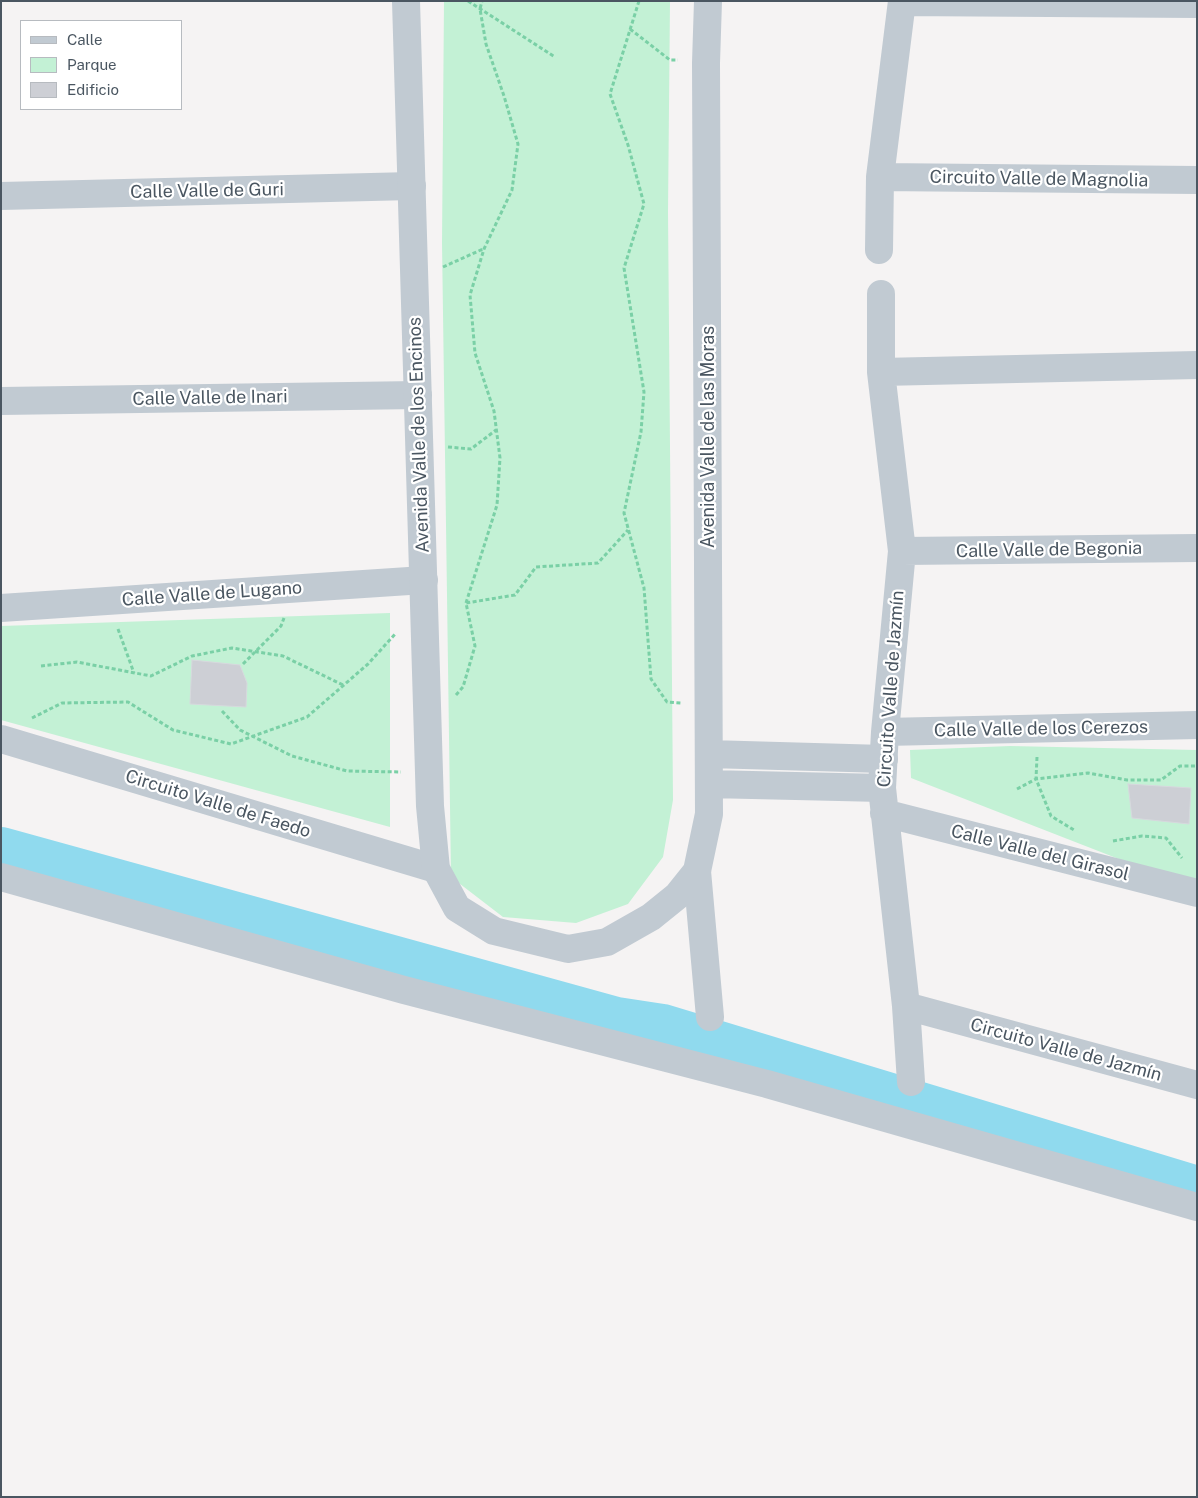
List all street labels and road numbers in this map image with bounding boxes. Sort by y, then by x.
street label: Circuito Valle de Magnolia [929,166,1149,192]
street label: Calle Valle de Guri [130,179,284,203]
street label: Avenida Valle de los Encinos [404,317,434,553]
street label: Avenida Valle de las Moras [697,326,719,548]
street label: Calle Valle de Inari [132,386,288,410]
street label: Calle Valle de Begonia [956,538,1142,562]
street label: Calle Valle de Lugano [121,577,303,611]
street label: Circuito Valle de Jazmín [873,590,909,788]
street label: Calle Valle de los Cerezos [934,716,1148,742]
street label: Circuito Valle de Faedo [123,765,313,843]
street label: Calle Valle del Girasol [949,820,1131,886]
street label: Circuito Valle de Jazmín [968,1014,1164,1086]

